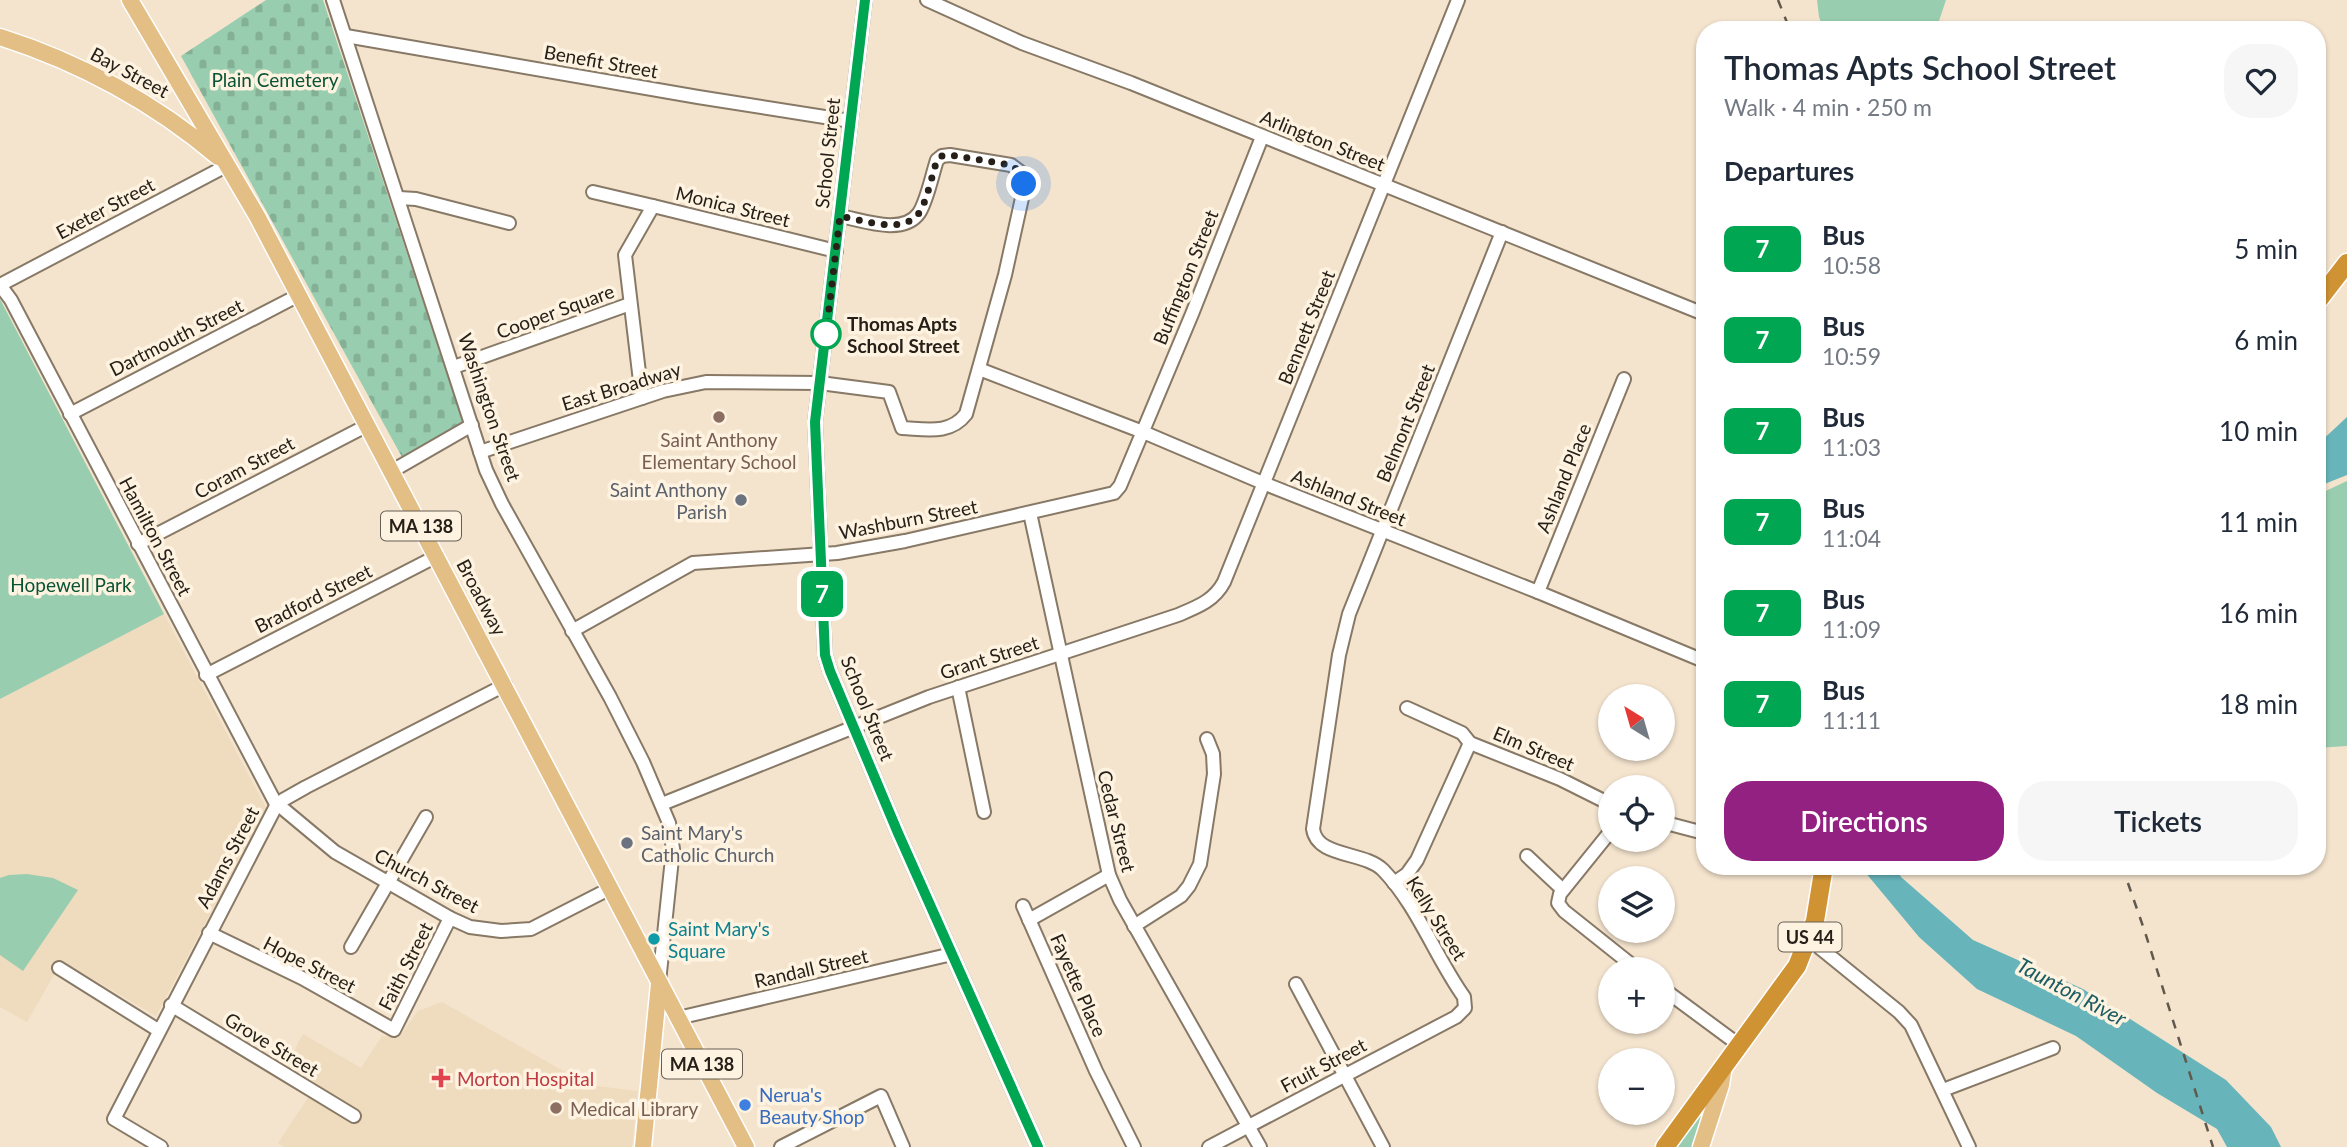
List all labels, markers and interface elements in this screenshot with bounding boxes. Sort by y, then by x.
street label: Benefit Street [542,40,660,82]
street label: Bay Street [87,42,173,102]
button: heart [2224,44,2298,118]
text: Thomas Apts School Street [1724,47,2116,87]
park label: Plain Cemetery [212,68,339,91]
text: Walk · 4 min · 250 m [1724,93,1932,121]
street label: School Street [810,96,844,209]
street label: Arlington Street [1257,105,1389,176]
text: Departures [1724,155,1854,187]
your location [1006,166,1041,201]
street label: Exeter Street [52,172,158,244]
street label: Monica Street [674,181,793,231]
street label: Buffington Street [1148,206,1223,348]
text: Bus [1822,219,1865,251]
text: 5 min [2234,233,2298,265]
text: 7 [1756,234,1769,263]
text: 10:58 [1822,251,1881,279]
street label: Bennett Street [1273,266,1339,388]
street label: Cooper Square [493,279,617,343]
street label: Dartmouth Street [105,293,247,381]
text: Bus [1822,310,1865,342]
place label: Thomas Apts School Street [847,312,960,357]
marker: Thomas Apts School Street [811,319,841,349]
text: 6 min [2234,324,2298,356]
text: 7 [1756,325,1769,354]
street label: Washington Street [454,330,526,484]
text: 10:59 [1822,342,1881,370]
street label: East Broadway [559,357,684,415]
street label: Belmont Street [1371,360,1439,485]
text: Bus [1822,401,1865,433]
marker: Saint Anthony Elementary School [711,409,727,425]
text: 10 min [2219,415,2298,447]
text: 7 [1756,416,1769,445]
street label: Ashland Place [1531,420,1595,536]
place label: Saint Anthony Elementary School [642,428,796,473]
street label: Coram Street [190,431,298,503]
text: 11:03 [1822,433,1881,461]
street label: Ashland Street [1288,464,1410,531]
street label: Hamilton Street [115,473,197,600]
place label: Saint Anthony Parish [610,478,727,523]
marker: Saint Anthony Parish [733,492,749,508]
text: Bus [1822,492,1865,524]
street label: Washburn Street [837,494,979,544]
text: 11 min [2219,506,2298,538]
text: 7 [1756,507,1769,536]
road number: MA 138 [381,512,461,540]
text: 11:04 [1822,524,1881,552]
street label: Broadway [452,555,512,639]
street label: Bradford Street [251,559,375,637]
line badge: 7 [799,571,845,617]
park label: Hopewell Park [10,573,132,596]
text: 7 [815,579,829,608]
text: Bus [1822,583,1865,615]
text: 16 min [2219,597,2298,629]
text: 7 [1756,598,1769,627]
text: 11:09 [1822,615,1881,643]
street label: Grant Street [937,630,1041,684]
street label: School Street [837,652,899,764]
text: Bus [1822,674,1865,706]
north arrow [1598,684,1675,761]
map controls [1598,684,1675,1125]
text: 18 min [2219,688,2298,720]
text: 7 [1756,689,1769,718]
text: 11:11 [1822,706,1881,734]
street label: Elm Street [1490,721,1578,775]
street label: Cedar Street [1093,768,1141,874]
button: locate [1598,775,1675,852]
button: Directions [1724,781,2004,861]
button: Tickets [2018,781,2298,861]
street label: Adams Street [191,802,263,912]
place label: Saint Mary's Catholic Church [641,821,774,866]
marker: Saint Mary's Catholic Church [619,835,635,851]
street label: Church Street [371,843,483,917]
button: layers [1598,866,1675,943]
street label: Kelly Street [1402,872,1472,965]
place label: Saint Mary's Square [668,917,770,962]
street label: Faith Street [373,918,437,1014]
road number: US 44 [1778,922,1842,952]
street label: Fayette Place [1046,930,1112,1040]
street label: Hope Street [260,931,360,997]
marker: Saint Mary's Square [646,931,662,947]
street label: Randall Street [752,944,870,992]
water label: Taunton River [2013,952,2132,1031]
button: + [1598,957,1675,1034]
street label: Grove Street [221,1007,323,1081]
street label: Fruit Street [1276,1033,1370,1097]
button: − [1598,1048,1675,1125]
road number: MA 138 [662,1050,742,1078]
place label: Morton Hospital [457,1067,594,1090]
marker: Morton Hospital [431,1068,451,1088]
place label: Nerua's Beauty Shop [759,1083,864,1128]
place label: Medical Library [570,1097,699,1120]
marker: Nerua's Beauty Shop [737,1097,753,1113]
marker: Medical Library [548,1100,564,1116]

